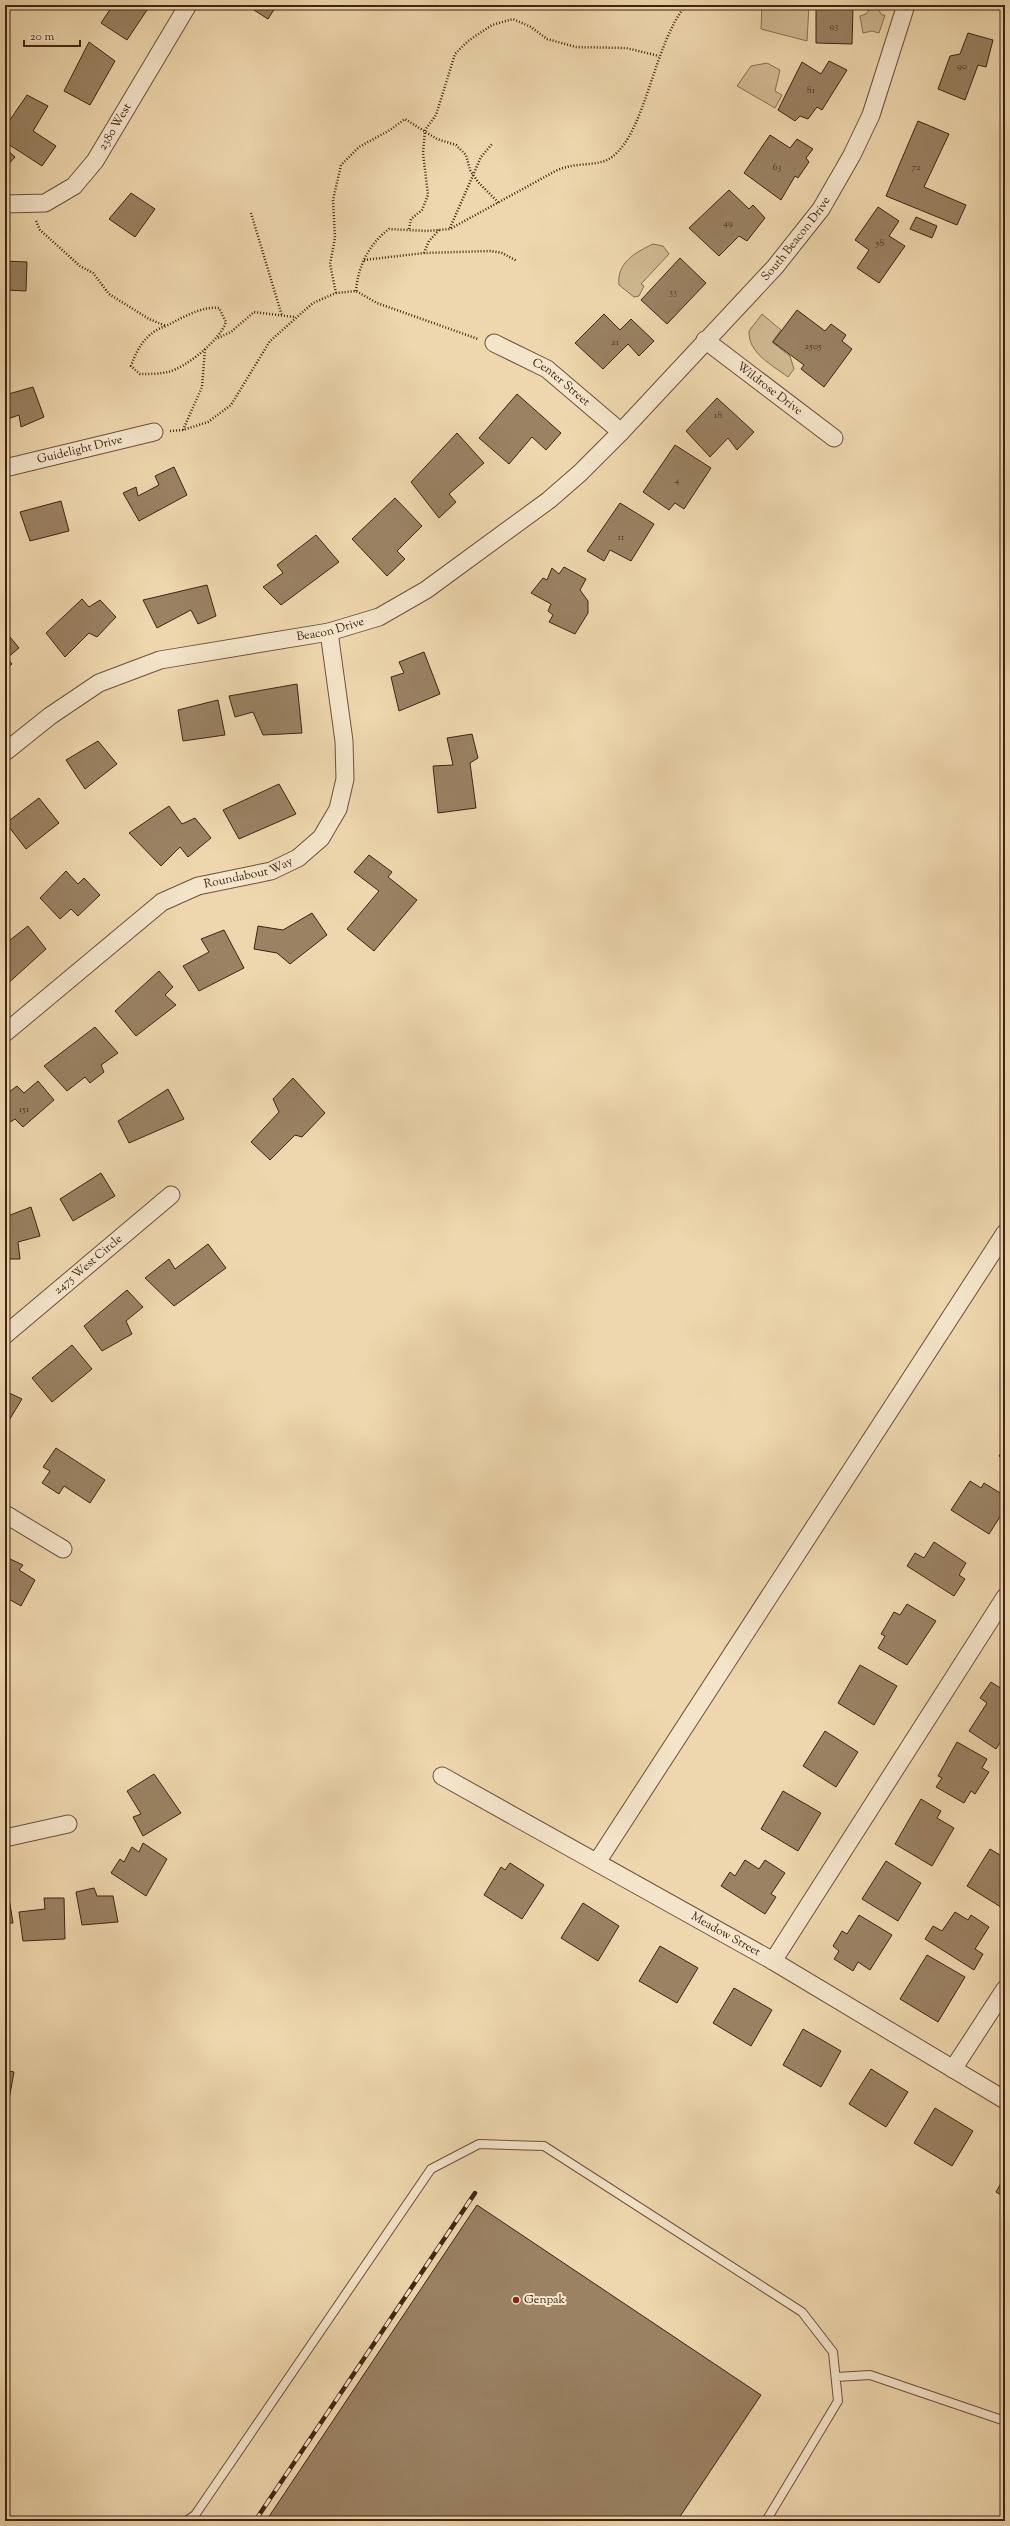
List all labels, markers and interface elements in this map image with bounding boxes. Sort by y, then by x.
house number: 93 [830,19,838,34]
scale bar [24,22,80,48]
text: 20 m [30,28,55,46]
house number: 90 [957,59,967,74]
house number: 81 [807,83,816,98]
street label: 2380 West [94,100,136,154]
house number: 63 [772,160,782,175]
house number: 72 [911,160,921,175]
street label: South Beacon Drive [757,193,835,285]
house number: 49 [723,216,733,231]
house number: 58 [875,236,884,251]
house number: 33 [669,285,677,300]
house number: 21 [611,335,620,350]
house number: 2505 [805,339,822,354]
street label: Center Street [529,354,594,411]
street label: Wildrose Drive [733,358,807,420]
house number: 18 [714,408,722,423]
street label: Guidelight Drive [35,431,125,469]
house number: 4 [674,473,680,488]
house number: 11 [618,530,625,545]
street label: Beacon Drive [295,613,367,646]
street label: Roundabout Way [202,853,296,894]
house number: 151 [19,1102,30,1117]
street label: 2475 West Circle [50,1230,127,1299]
street label: Meadow Street [688,1908,764,1961]
place label: Genpak [524,2291,566,2309]
marker: Genpak [511,2295,521,2305]

